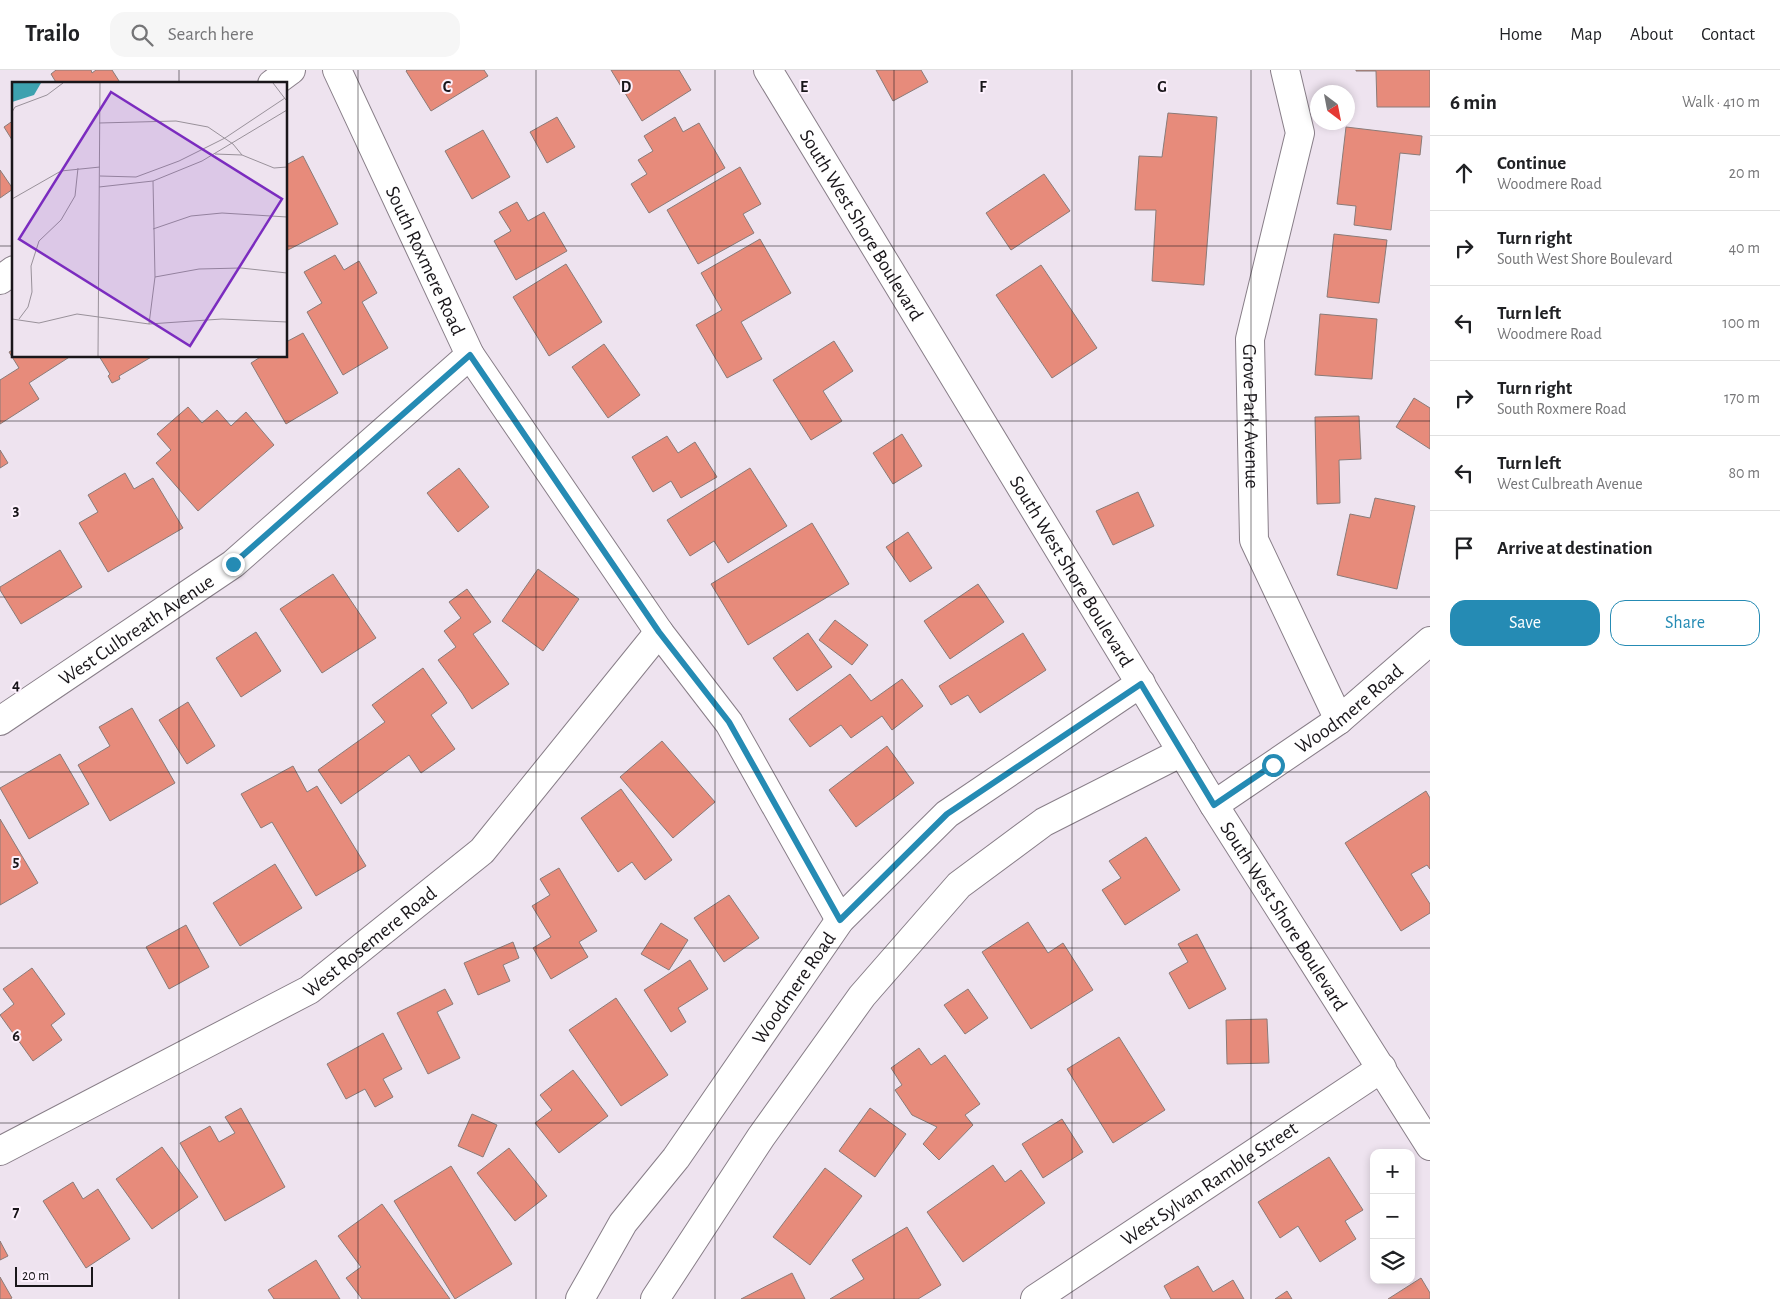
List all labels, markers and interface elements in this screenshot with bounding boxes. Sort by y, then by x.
search box [110,12,460,57]
icon: search [128,21,156,49]
text: Trailo [25,22,80,46]
text: Search here [168,25,254,44]
text: Home [1499,26,1542,44]
text: Map [1570,26,1602,44]
text: About [1630,26,1673,44]
text: Contact [1701,26,1755,44]
text: C [443,79,452,95]
text: D [621,79,632,95]
text: E [800,79,808,95]
text: F [979,79,987,95]
text: G [1157,79,1167,95]
inset map [12,82,288,358]
north arrow [1310,85,1355,130]
text: 6 min [1450,92,1497,113]
text: Walk · 410 m [1682,94,1760,110]
street label: South West Shore Boulevard [796,126,927,324]
text: Continue [1497,154,1566,173]
icon: ahead [1450,159,1478,187]
text: 20 m [1729,165,1760,181]
text: Woodmere Road [1497,176,1602,192]
street label: South Roxmere Road [382,183,468,338]
text: Turn right [1497,229,1572,248]
icon: right [1450,234,1478,262]
text: 40 m [1728,240,1760,256]
text: South West Shore Boulevard [1497,251,1672,267]
text: Turn left [1497,304,1561,323]
icon: left [1450,309,1478,337]
text: 100 m [1722,315,1760,331]
text: Woodmere Road [1497,326,1602,342]
street label: Grove Park Avenue [1239,344,1262,489]
text: Turn right [1497,379,1572,398]
icon: right [1450,384,1478,412]
text: 170 m [1724,390,1760,406]
text: South Roxmere Road [1497,401,1626,417]
text: Turn left [1497,454,1561,473]
icon: left [1450,459,1478,487]
text: 80 m [1729,465,1760,481]
street label: South West Shore Boulevard [1006,472,1137,671]
text: West Culbreath Avenue [1497,476,1643,492]
text: 3 [13,502,20,518]
icon: arrive [1450,534,1478,562]
text: Arrive at destination [1497,539,1653,558]
route end [222,553,245,576]
street label: West Culbreath Avenue [55,571,218,689]
button: Save [1450,600,1600,646]
button: Share [1610,600,1760,646]
street label: Woodmere Road [1292,661,1407,758]
text: 4 [12,677,20,693]
route start [1262,754,1285,777]
street label: South West Shore Boulevard [1216,818,1351,1015]
text: 5 [13,853,20,869]
street label: West Rosemere Road [300,883,440,1001]
street label: Woodmere Road [749,929,840,1048]
text: 6 [12,1028,20,1044]
street label: West Sylvan Ramble Street [1118,1118,1302,1250]
map controls [1370,1149,1415,1284]
button: + [1370,1149,1415,1194]
button: − [1370,1194,1415,1239]
text: 7 [13,1204,20,1220]
button: layers [1370,1239,1415,1284]
scale bar [15,1264,92,1287]
text: 20 m [22,1269,49,1283]

